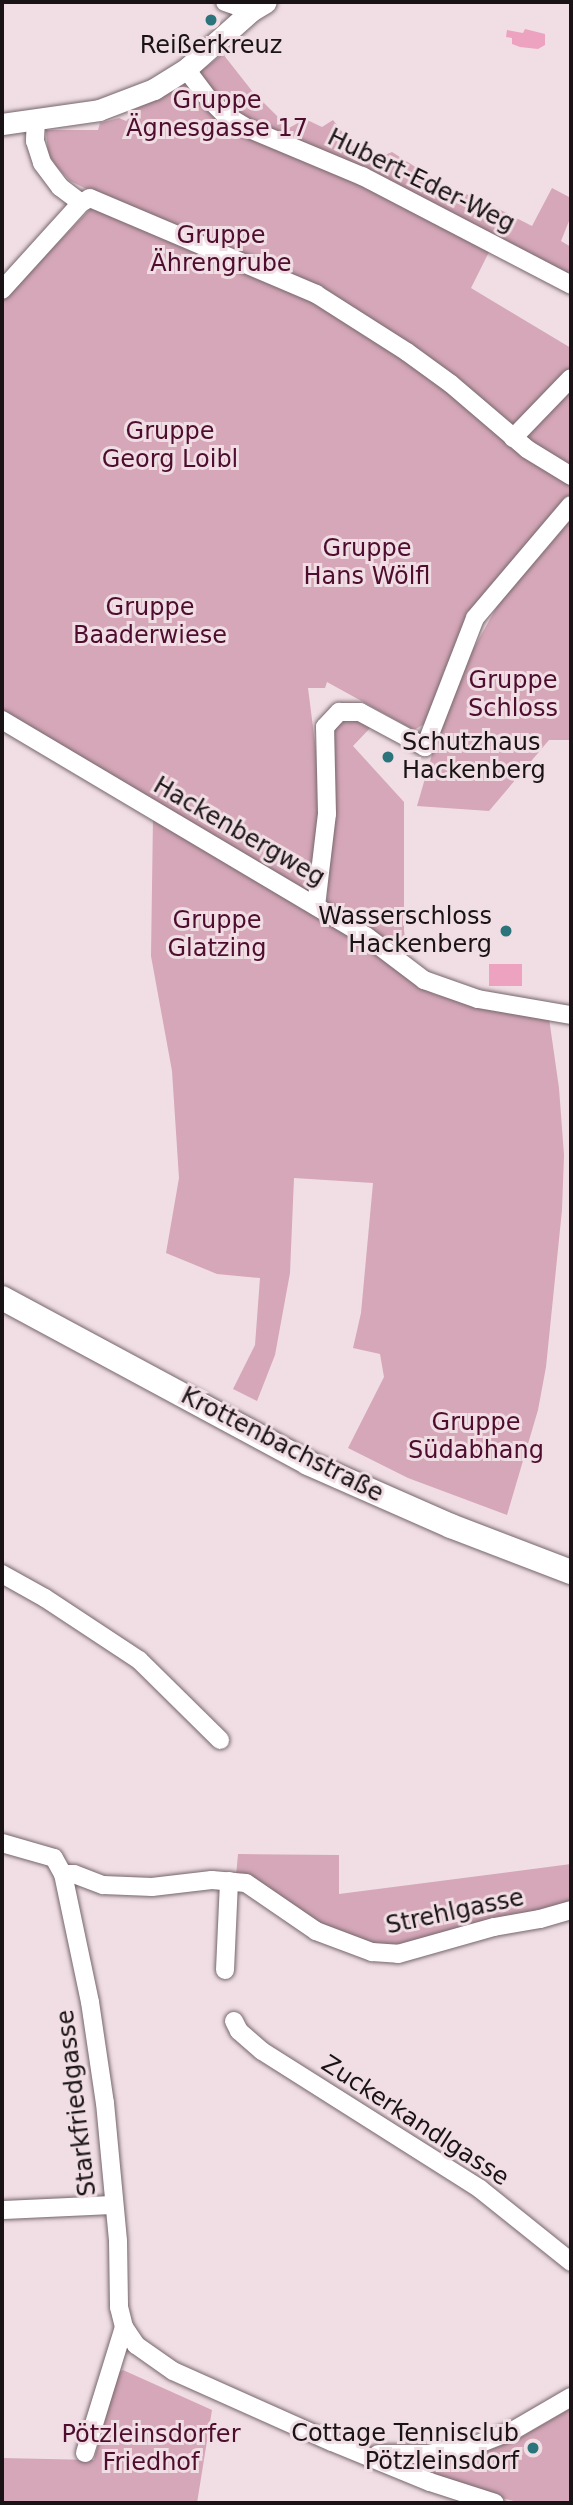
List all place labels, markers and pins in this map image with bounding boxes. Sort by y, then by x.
marker: Reißerkreuz [203,12,219,28]
place label: Reißerkreuz [140,32,282,60]
place label: Schutzhaus Hackenberg [402,729,546,785]
marker: Schutzhaus Hackenberg [380,749,396,765]
place label: Wasserschloss Hackenberg [318,903,492,959]
marker: Wasserschloss Hackenberg [498,923,514,939]
place label: Cottage Tennisclub Pötzleinsdorf [291,2420,519,2476]
marker: Cottage Tennisclub Pötzleinsdorf [525,2440,541,2456]

